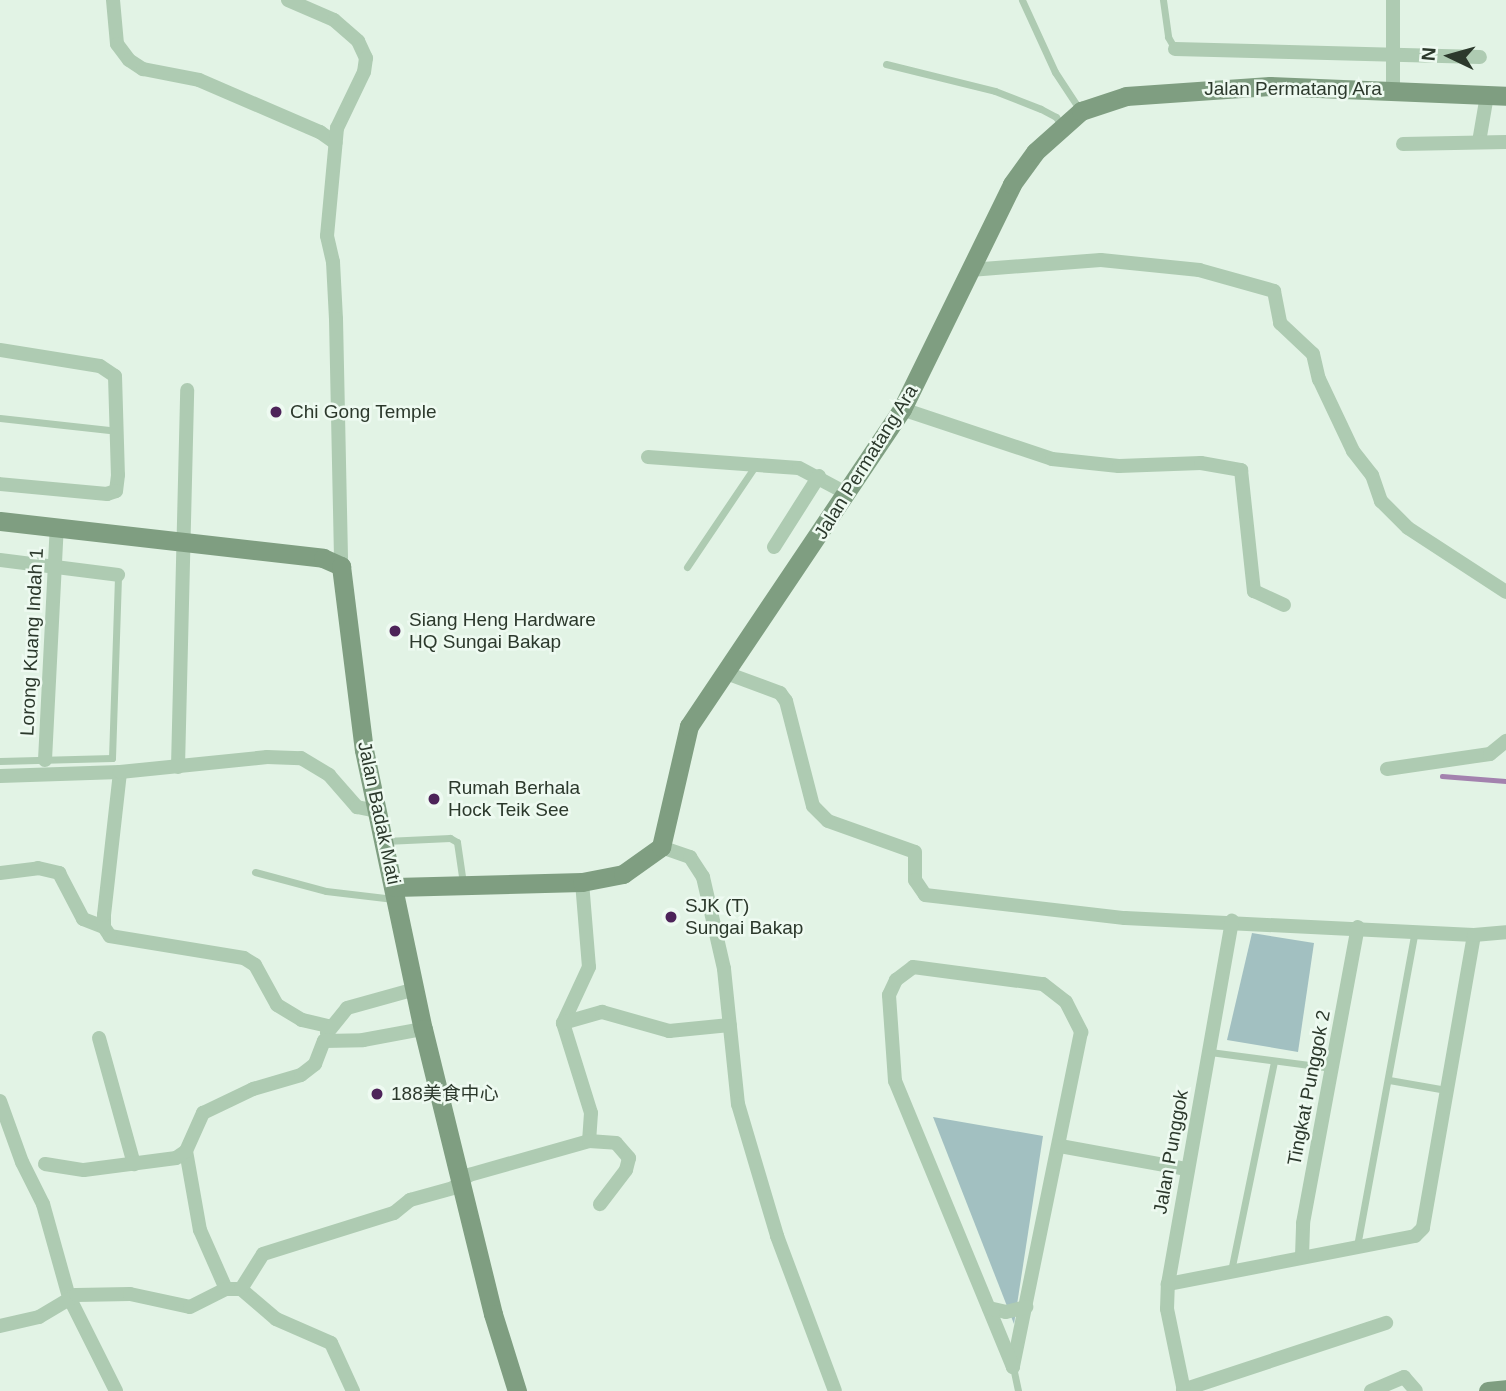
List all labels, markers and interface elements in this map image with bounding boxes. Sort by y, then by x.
north arrow [1415,21,1485,91]
text: N [1418,46,1440,62]
street label: Jalan Permatang Ara [1204,78,1382,100]
street label: Jalan Permatang Ara [809,380,923,544]
place label: Chi Gong Temple [290,401,437,423]
marker: Chi Gong Temple [268,404,284,420]
street label: Lorong Kuang Indah 1 [16,548,48,736]
place label: Siang Heng Hardware HQ Sungai Bakap [409,609,596,653]
marker: Siang Heng Hardware HQ Sungai Bakap [387,623,403,639]
street label: Jalan Badak Mati [353,739,405,887]
place label: Rumah Berhala Hock Teik See [448,777,580,821]
marker: Rumah Berhala Hock Teik See [426,791,442,807]
place label: SJK (T) Sungai Bakap [685,895,803,939]
marker: SJK (T) Sungai Bakap [663,909,679,925]
street label: Tingkat Punggok 2 [1283,1008,1335,1168]
place label: 188美食中心 [391,1083,499,1105]
marker: 188美食中心 [369,1086,385,1102]
street label: Jalan Punggok [1149,1088,1193,1216]

